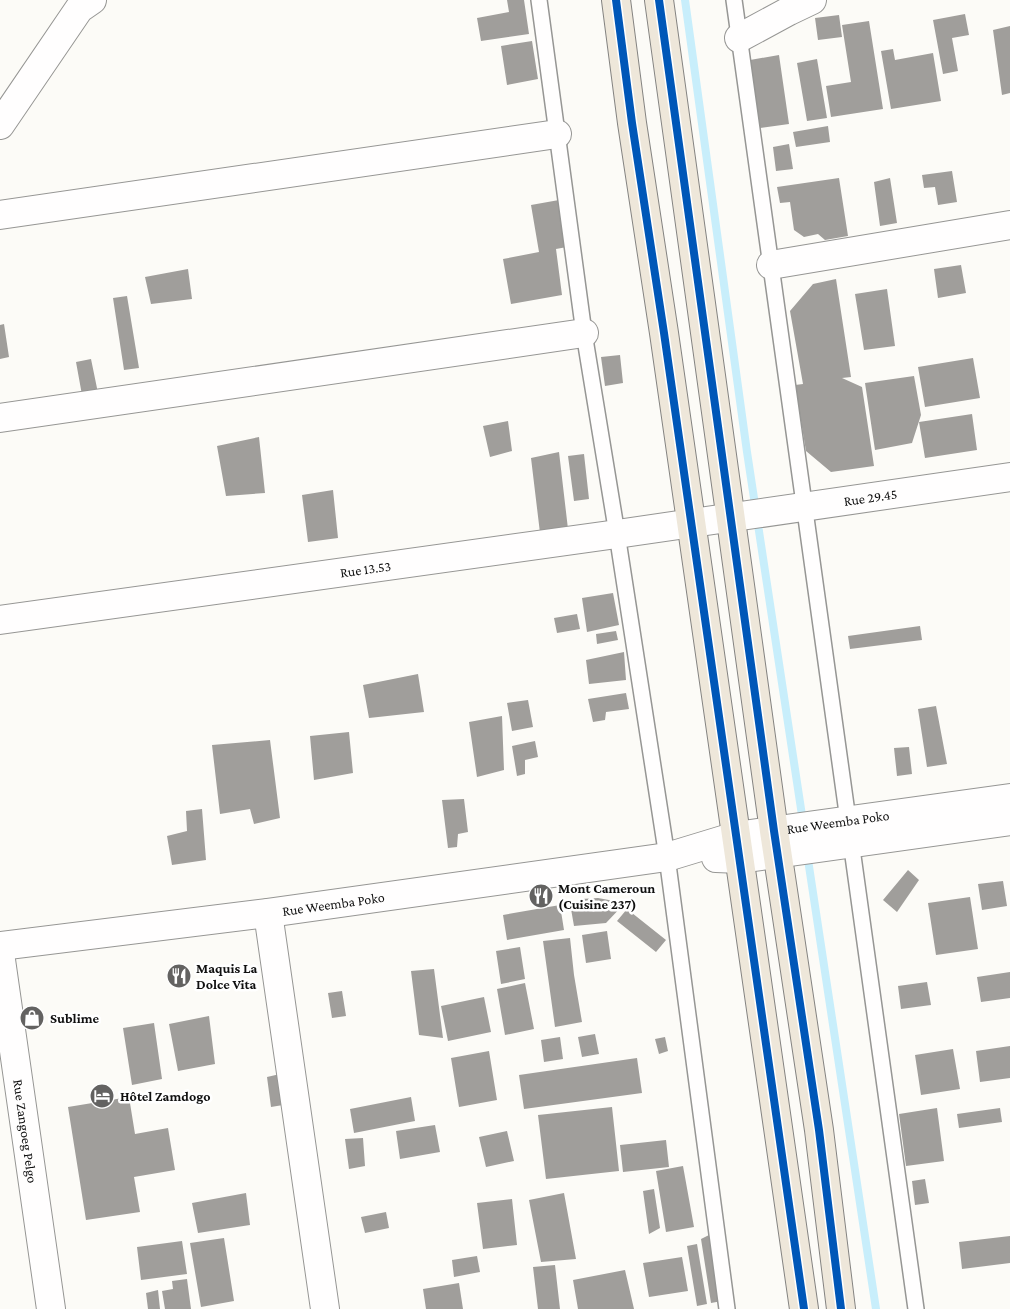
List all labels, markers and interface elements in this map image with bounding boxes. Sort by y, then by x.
street label: Rue 29.45 [843,485,898,509]
street label: Rue 13.53 [339,558,392,581]
street label: Rue Weemba Poko [786,807,890,837]
place label: Mont Cameroun (Cuisine 237) [558,880,655,913]
restaurant icon: Mont Cameroun (Cuisine 237) [528,883,554,909]
street label: Rue Weemba Poko [281,889,386,919]
place label: Maquis La Dolce Vita [196,960,257,992]
restaurant icon: Maquis La Dolce Vita [166,963,192,989]
shop icon: Sublime [19,1005,45,1031]
place label: Sublime [50,1010,100,1026]
street label: Rue Zangoeg Pelgo [10,1078,41,1184]
hotel icon: Hôtel Zamdogo [89,1083,115,1109]
place label: Hôtel Zamdogo [120,1088,211,1104]

